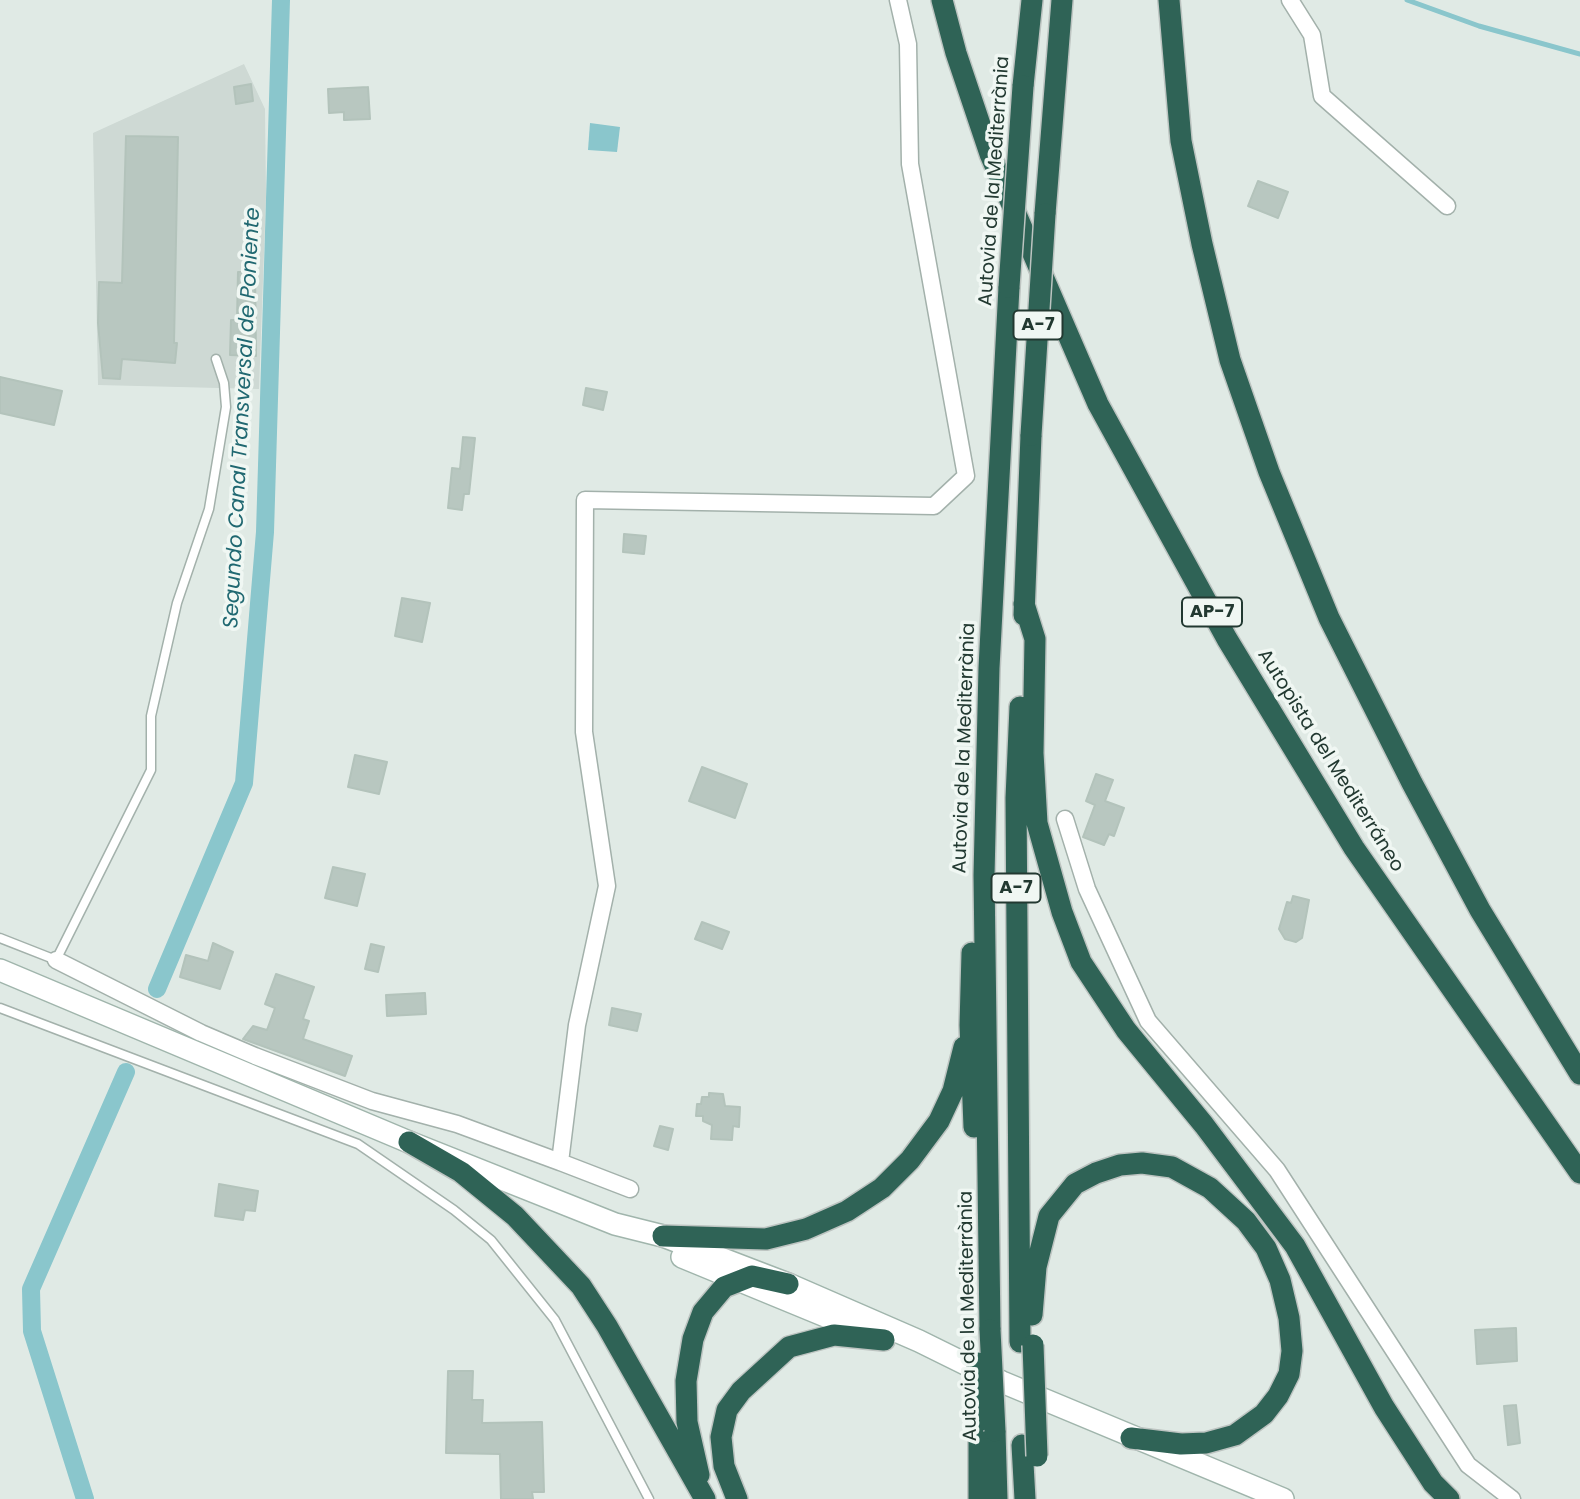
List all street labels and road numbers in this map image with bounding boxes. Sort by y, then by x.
street label: Autovia de la Mediterrània [975,55,1015,307]
road number: A-7 [1014,310,1062,340]
road number: AP-7 [1182,598,1242,626]
street label: Autovia de la Mediterrània [949,622,981,874]
street label: Autopista del Mediterráneo [1252,645,1408,877]
road number: A-7 [992,874,1040,903]
street label: Autovia de la Mediterrània [955,1191,983,1441]

